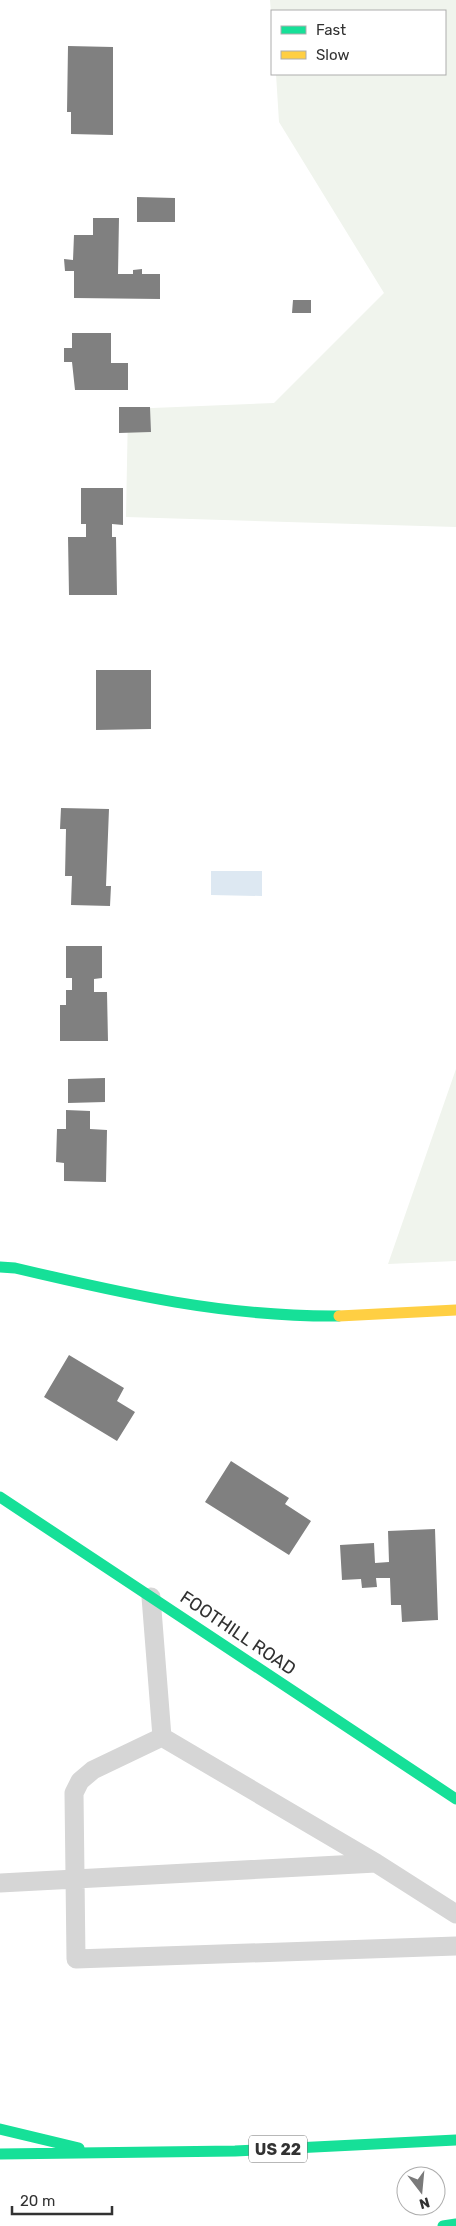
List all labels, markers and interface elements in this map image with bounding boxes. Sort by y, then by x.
legend [271,10,446,75]
text: Fast [316,21,346,39]
text: Slow [316,46,349,64]
street label: FOOTHILL ROAD [176,1586,300,1680]
road number: US 22 [249,2136,307,2162]
north arrow [396,2166,446,2216]
scale bar [12,2184,112,2216]
text: 20 m [20,2192,55,2210]
text: N [417,2193,432,2213]

